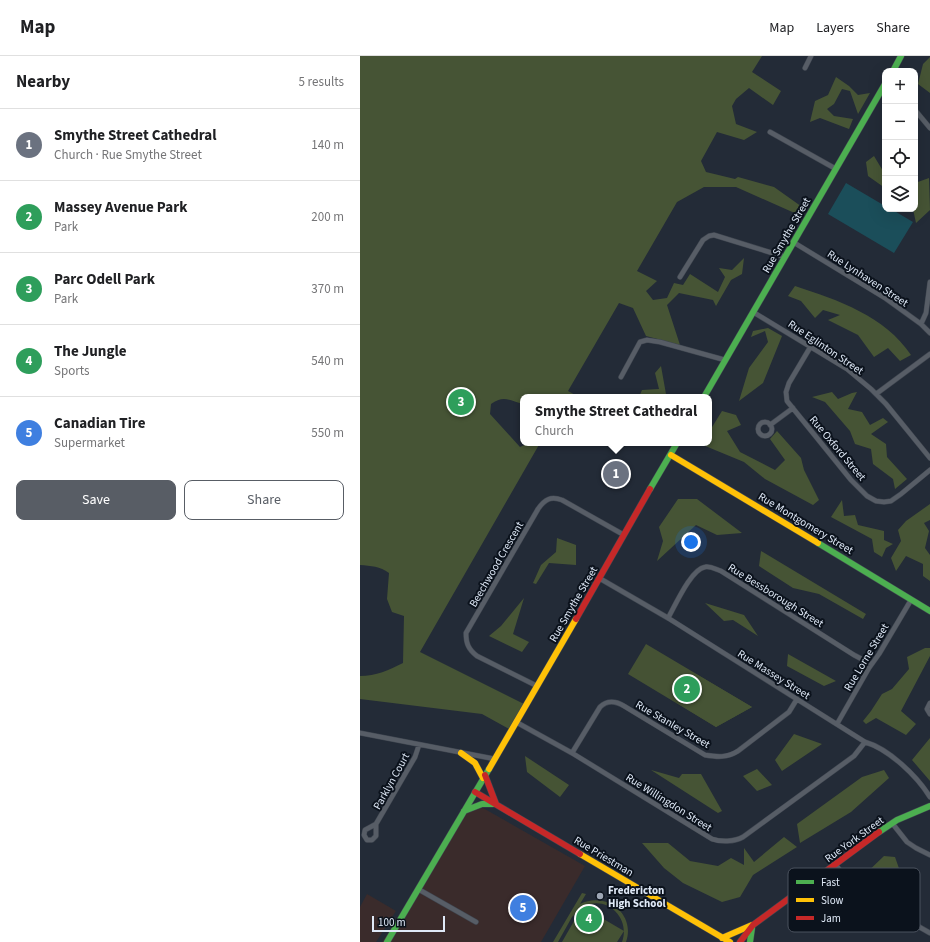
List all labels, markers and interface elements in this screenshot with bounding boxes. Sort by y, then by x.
text: Map [20,14,55,41]
text: Map [769,18,794,38]
text: Layers [816,18,854,38]
text: Share [876,18,910,38]
map controls [882,68,918,212]
button: + [882,68,918,104]
text: Nearby [16,70,70,94]
text: 5 results [299,73,344,91]
button: − [882,104,918,140]
text: Smythe Street Cathedral [54,125,217,146]
text: 1 [26,136,32,154]
text: 140 m [311,136,344,154]
button: locate [882,140,918,176]
text: Church · Rue Smythe Street [54,146,202,164]
button: layers [882,176,918,212]
street label: Rue Smythe Street [759,194,814,276]
text: Massey Avenue Park [54,197,187,218]
text: 2 [26,208,32,226]
text: 200 m [311,208,344,226]
text: Park [54,218,78,236]
street label: Rue Lynhaven Street [824,247,911,310]
text: Parc Odell Park [54,269,155,290]
text: 3 [26,280,32,298]
text: 370 m [311,280,344,298]
text: Park [54,290,78,308]
street label: Rue Eglinton Street [785,317,867,378]
text: The Jungle [54,341,126,362]
text: 4 [26,352,32,370]
text: 540 m [311,352,344,370]
text: Sports [54,362,89,380]
pin: 3 [448,387,474,417]
popup [520,394,712,446]
text: Smythe Street Cathedral [535,401,697,422]
text: Canadian Tire [54,413,145,434]
street label: Rue Oxford Street [806,413,869,484]
text: Church [535,422,574,440]
text: 5 [26,424,32,442]
text: 550 m [311,424,344,442]
text: Supermarket [54,434,125,452]
pin: 1 [603,459,629,489]
button: Save [16,480,176,520]
button: Share [184,480,344,520]
street label: Rue Montgomery Street [755,489,856,558]
street label: Beechwood Crescent [466,518,527,610]
your location [681,532,701,552]
street label: Rue Bessborough Street [725,560,827,631]
street label: Rue Smythe Street [546,563,601,645]
street label: Rue Lorne Street [840,621,893,694]
street label: Rue Massey Street [735,646,813,703]
pin: 2 [674,674,700,704]
street label: Rue Stanley Street [633,697,713,752]
street label: Parklyn Court [370,750,413,812]
street label: Rue Willingdon Street [623,770,715,835]
street label: Rue York Street [822,813,887,866]
street label: Rue Priestman [571,833,636,880]
legend [788,868,920,932]
text: Fast [821,875,840,890]
place label: Fredericton High School [608,883,667,911]
marker: Fredericton High School [595,891,605,901]
pin: 5 [510,893,536,923]
text: Slow [821,893,844,908]
pin: 4 [576,904,602,934]
text: Jam [821,911,841,926]
scale bar [372,914,445,933]
text: 100 m [378,915,406,930]

